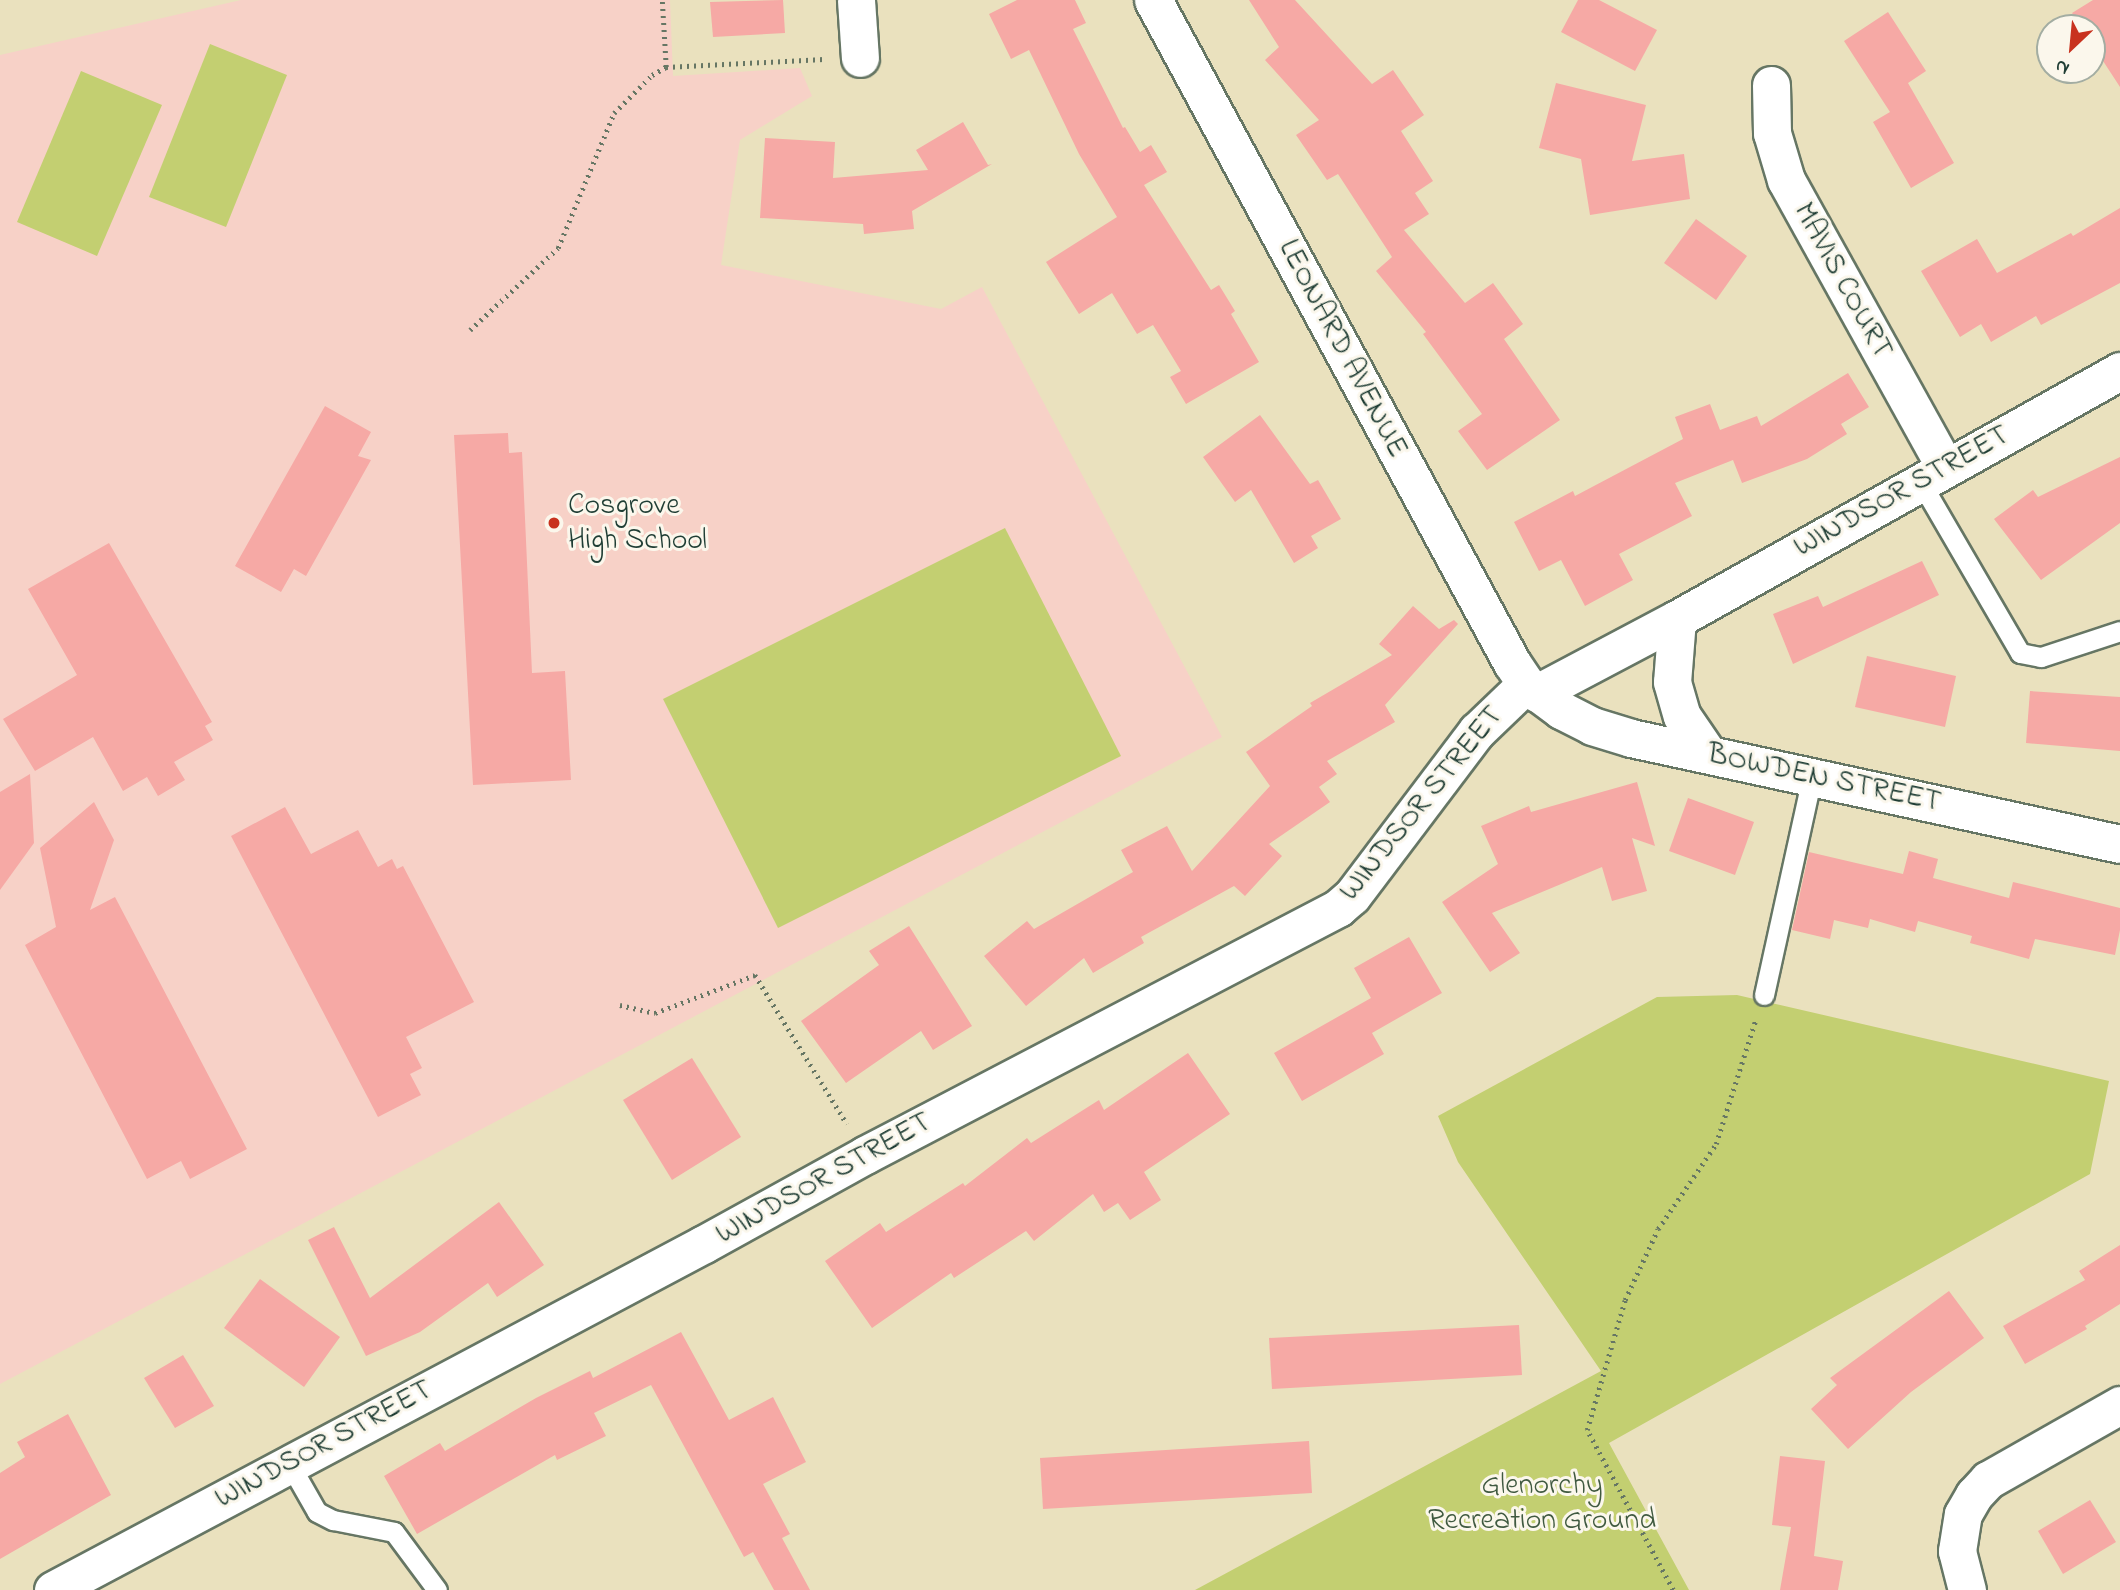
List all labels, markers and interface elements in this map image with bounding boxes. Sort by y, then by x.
north arrow [2036,14,2106,84]
text: N [2051,52,2074,81]
street label: MAVIS COURT [1784,197,1900,365]
street label: LEONARD AVENUE [1269,234,1415,464]
street label: WINDSOR STREET [1788,418,2016,566]
place label: Cosgrove High School [568,488,707,558]
marker: Cosgrove High School [546,515,562,531]
street label: WINDSOR STREET [1332,699,1512,909]
street label: BOWDEN STREET [1704,737,1944,821]
street label: WINDSOR STREET [710,1105,938,1253]
street label: WINDSOR STREET [209,1373,439,1517]
park label: Glenorchy Recreation Ground [1428,1468,1656,1538]

